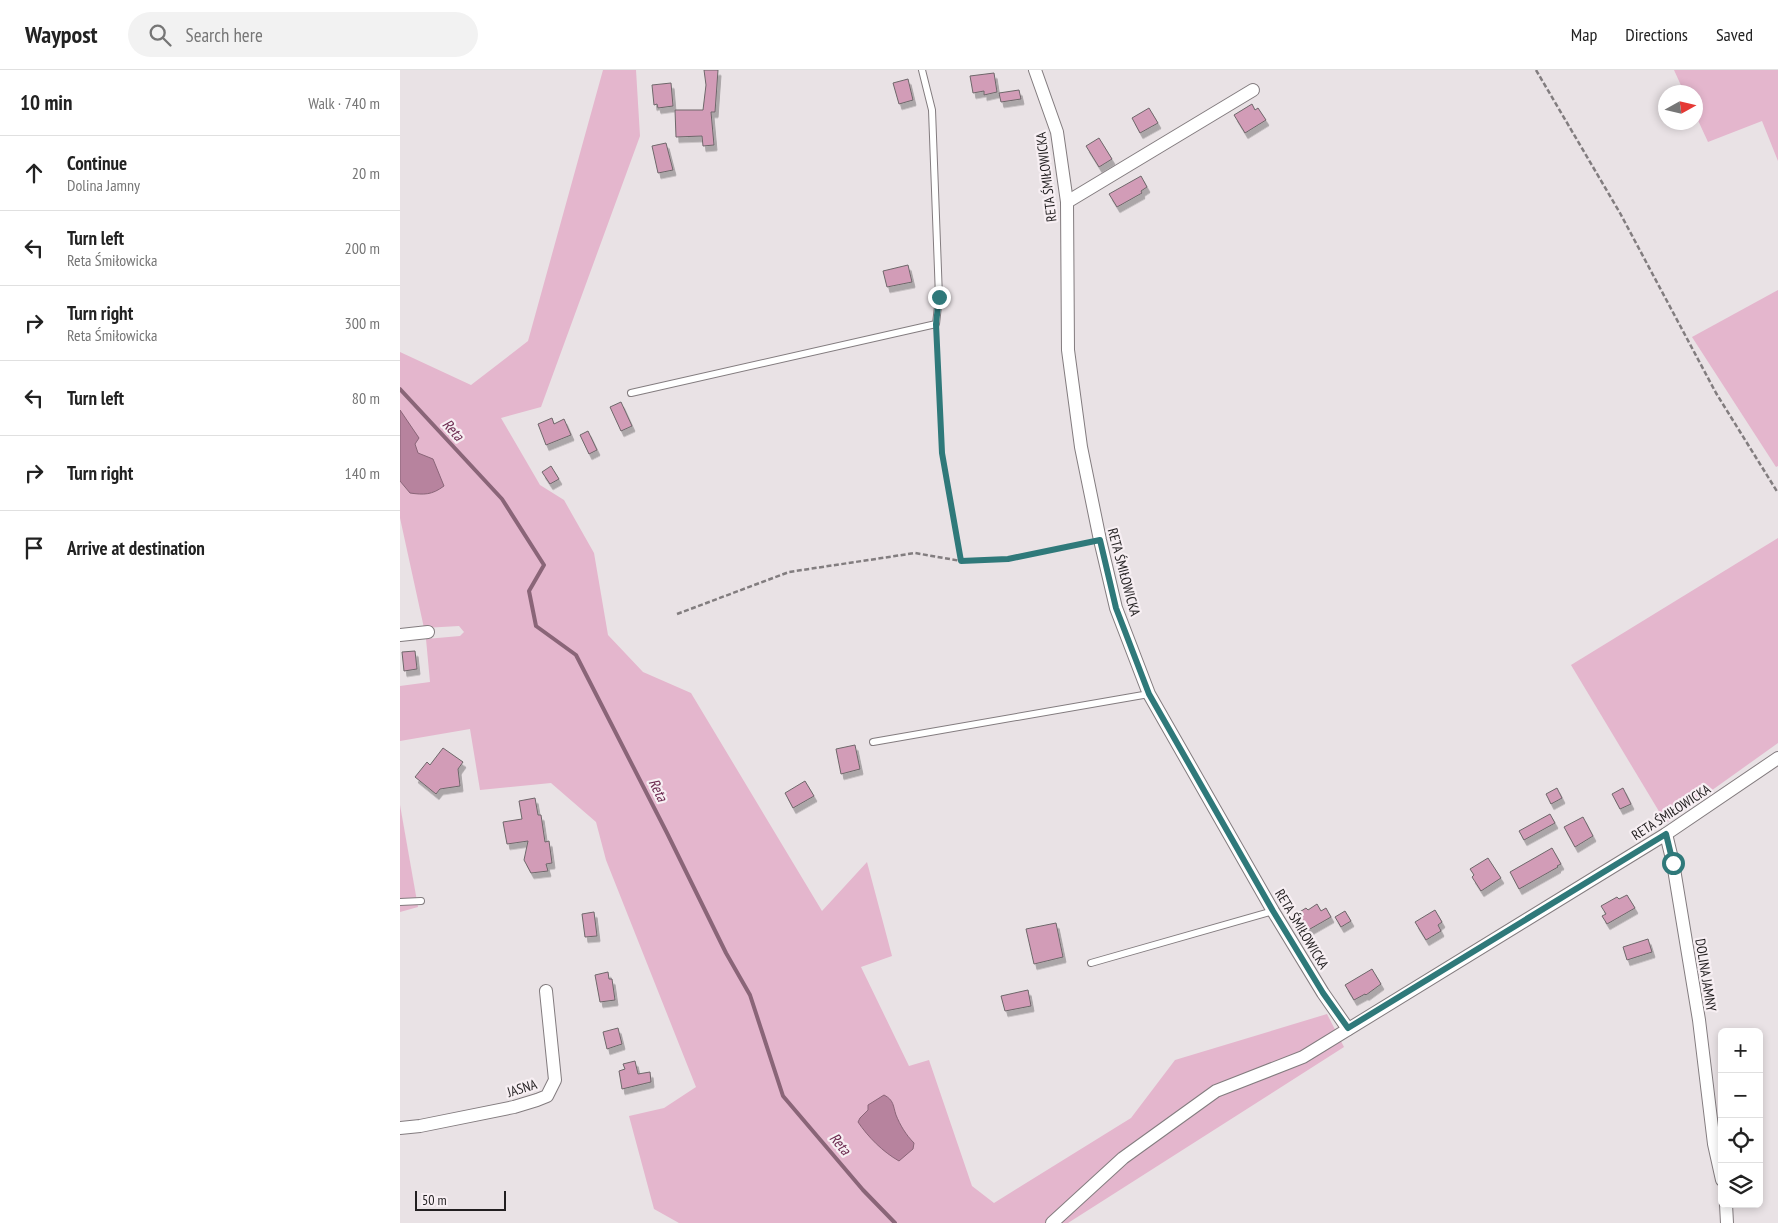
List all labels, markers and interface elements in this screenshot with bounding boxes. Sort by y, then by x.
search box [128,12,478,57]
text: Waypost [25,19,98,50]
icon: search [146,21,174,49]
text: Search here [186,23,263,47]
text: Map [1571,23,1597,46]
text: Directions [1625,23,1688,46]
text: Saved [1716,23,1753,46]
north arrow [1658,85,1703,130]
text: 10 min [20,89,72,116]
text: Walk · 740 m [308,93,380,113]
street label: RETA ŚMIŁOWICKA [1032,131,1060,223]
text: Continue [67,151,127,175]
icon: ahead [20,159,48,187]
text: 20 m [352,163,380,183]
text: Dolina Jamny [67,175,140,195]
text: Turn left [67,226,124,250]
icon: left [20,234,48,262]
text: 200 m [345,238,380,258]
text: Reta Śmiłowicka [67,250,157,270]
route end [928,286,951,309]
text: Turn right [67,301,133,325]
icon: right [20,309,48,337]
text: 300 m [345,313,380,333]
text: Reta Śmiłowicka [67,325,157,345]
icon: left [20,384,48,412]
text: Turn left [67,386,124,410]
text: 80 m [352,388,380,408]
water label: Reta [439,415,469,445]
icon: right [20,459,48,487]
text: Turn right [67,461,133,485]
text: 140 m [345,463,380,483]
street label: RETA ŚMIŁOWICKA [1104,526,1144,618]
icon: arrive [20,534,48,562]
text: Arrive at destination [67,536,205,560]
water label: Reta [645,775,673,805]
street label: RETA ŚMIŁOWICKA [1628,780,1714,844]
route start [1662,852,1685,875]
street label: RETA ŚMIŁOWICKA [1271,886,1333,973]
street label: DOLINA JAMNY [1691,937,1721,1013]
map controls [1718,1028,1763,1208]
button: + [1718,1028,1763,1073]
button: − [1718,1073,1763,1118]
street label: JASNA [504,1075,539,1101]
button: locate [1718,1118,1763,1163]
water label: Reta [826,1129,856,1159]
button: layers [1718,1163,1763,1208]
scale bar [415,1188,506,1211]
text: 50 m [422,1191,447,1209]

